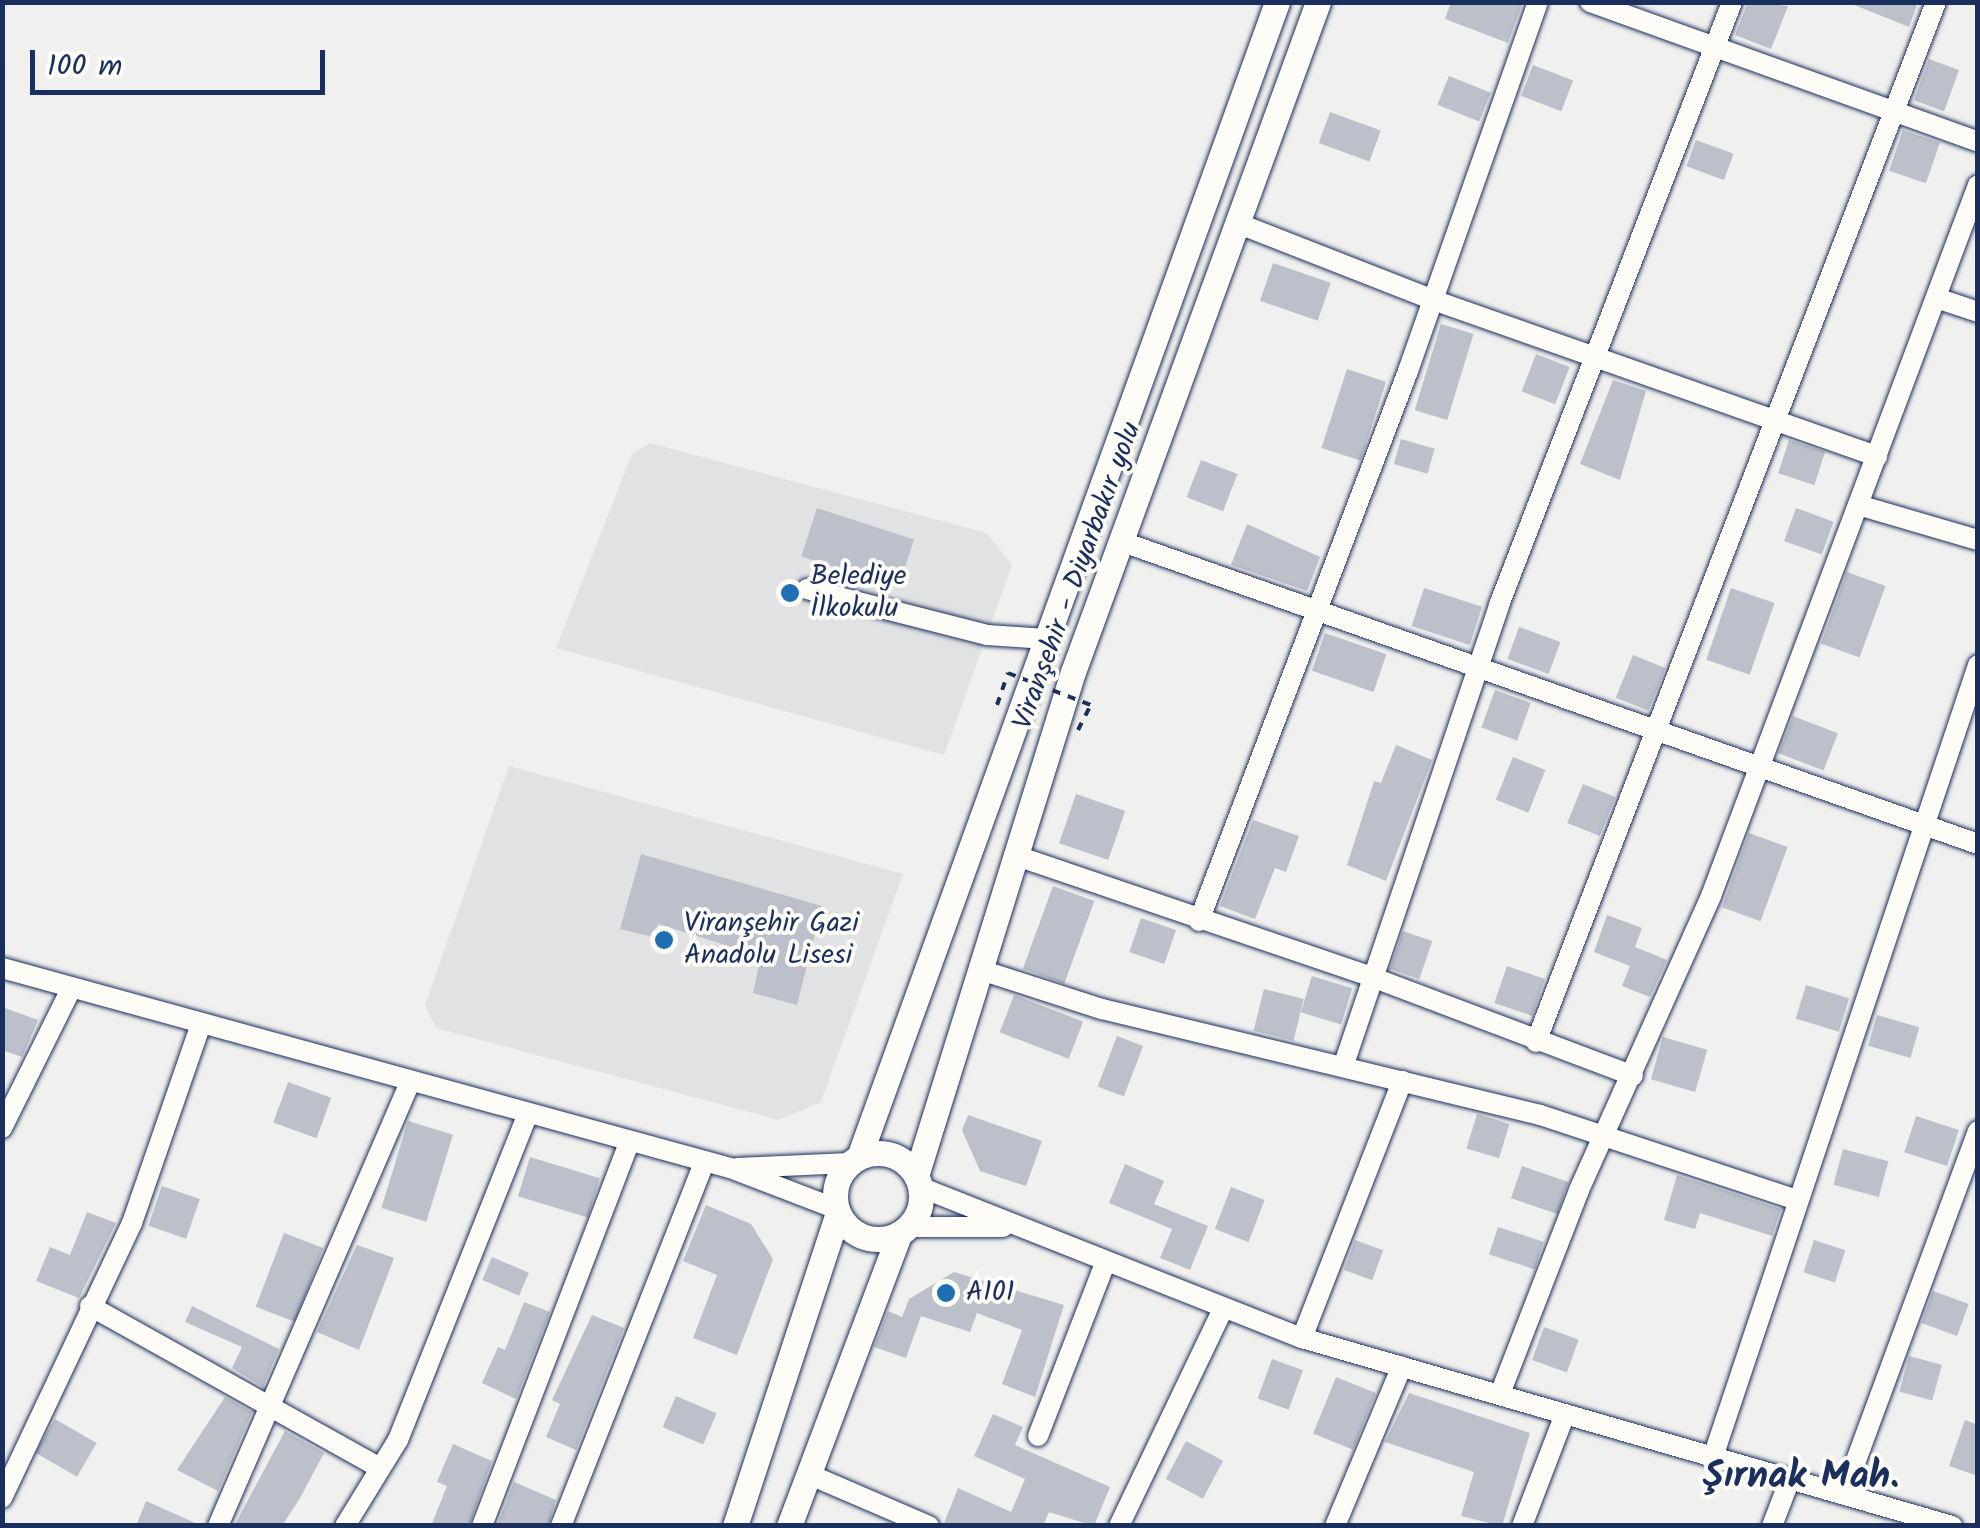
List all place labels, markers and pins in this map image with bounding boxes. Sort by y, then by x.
place label: Belediye İlkokulu [810,560,906,626]
marker: Belediye İlkokulu [779,582,801,604]
place label: Viranşehir Gazi Anadolu Lisesi [684,907,859,973]
marker: Viranşehir Gazi Anadolu Lisesi [653,929,675,951]
place label: A101 [966,1276,1015,1310]
marker: A101 [935,1282,957,1304]

